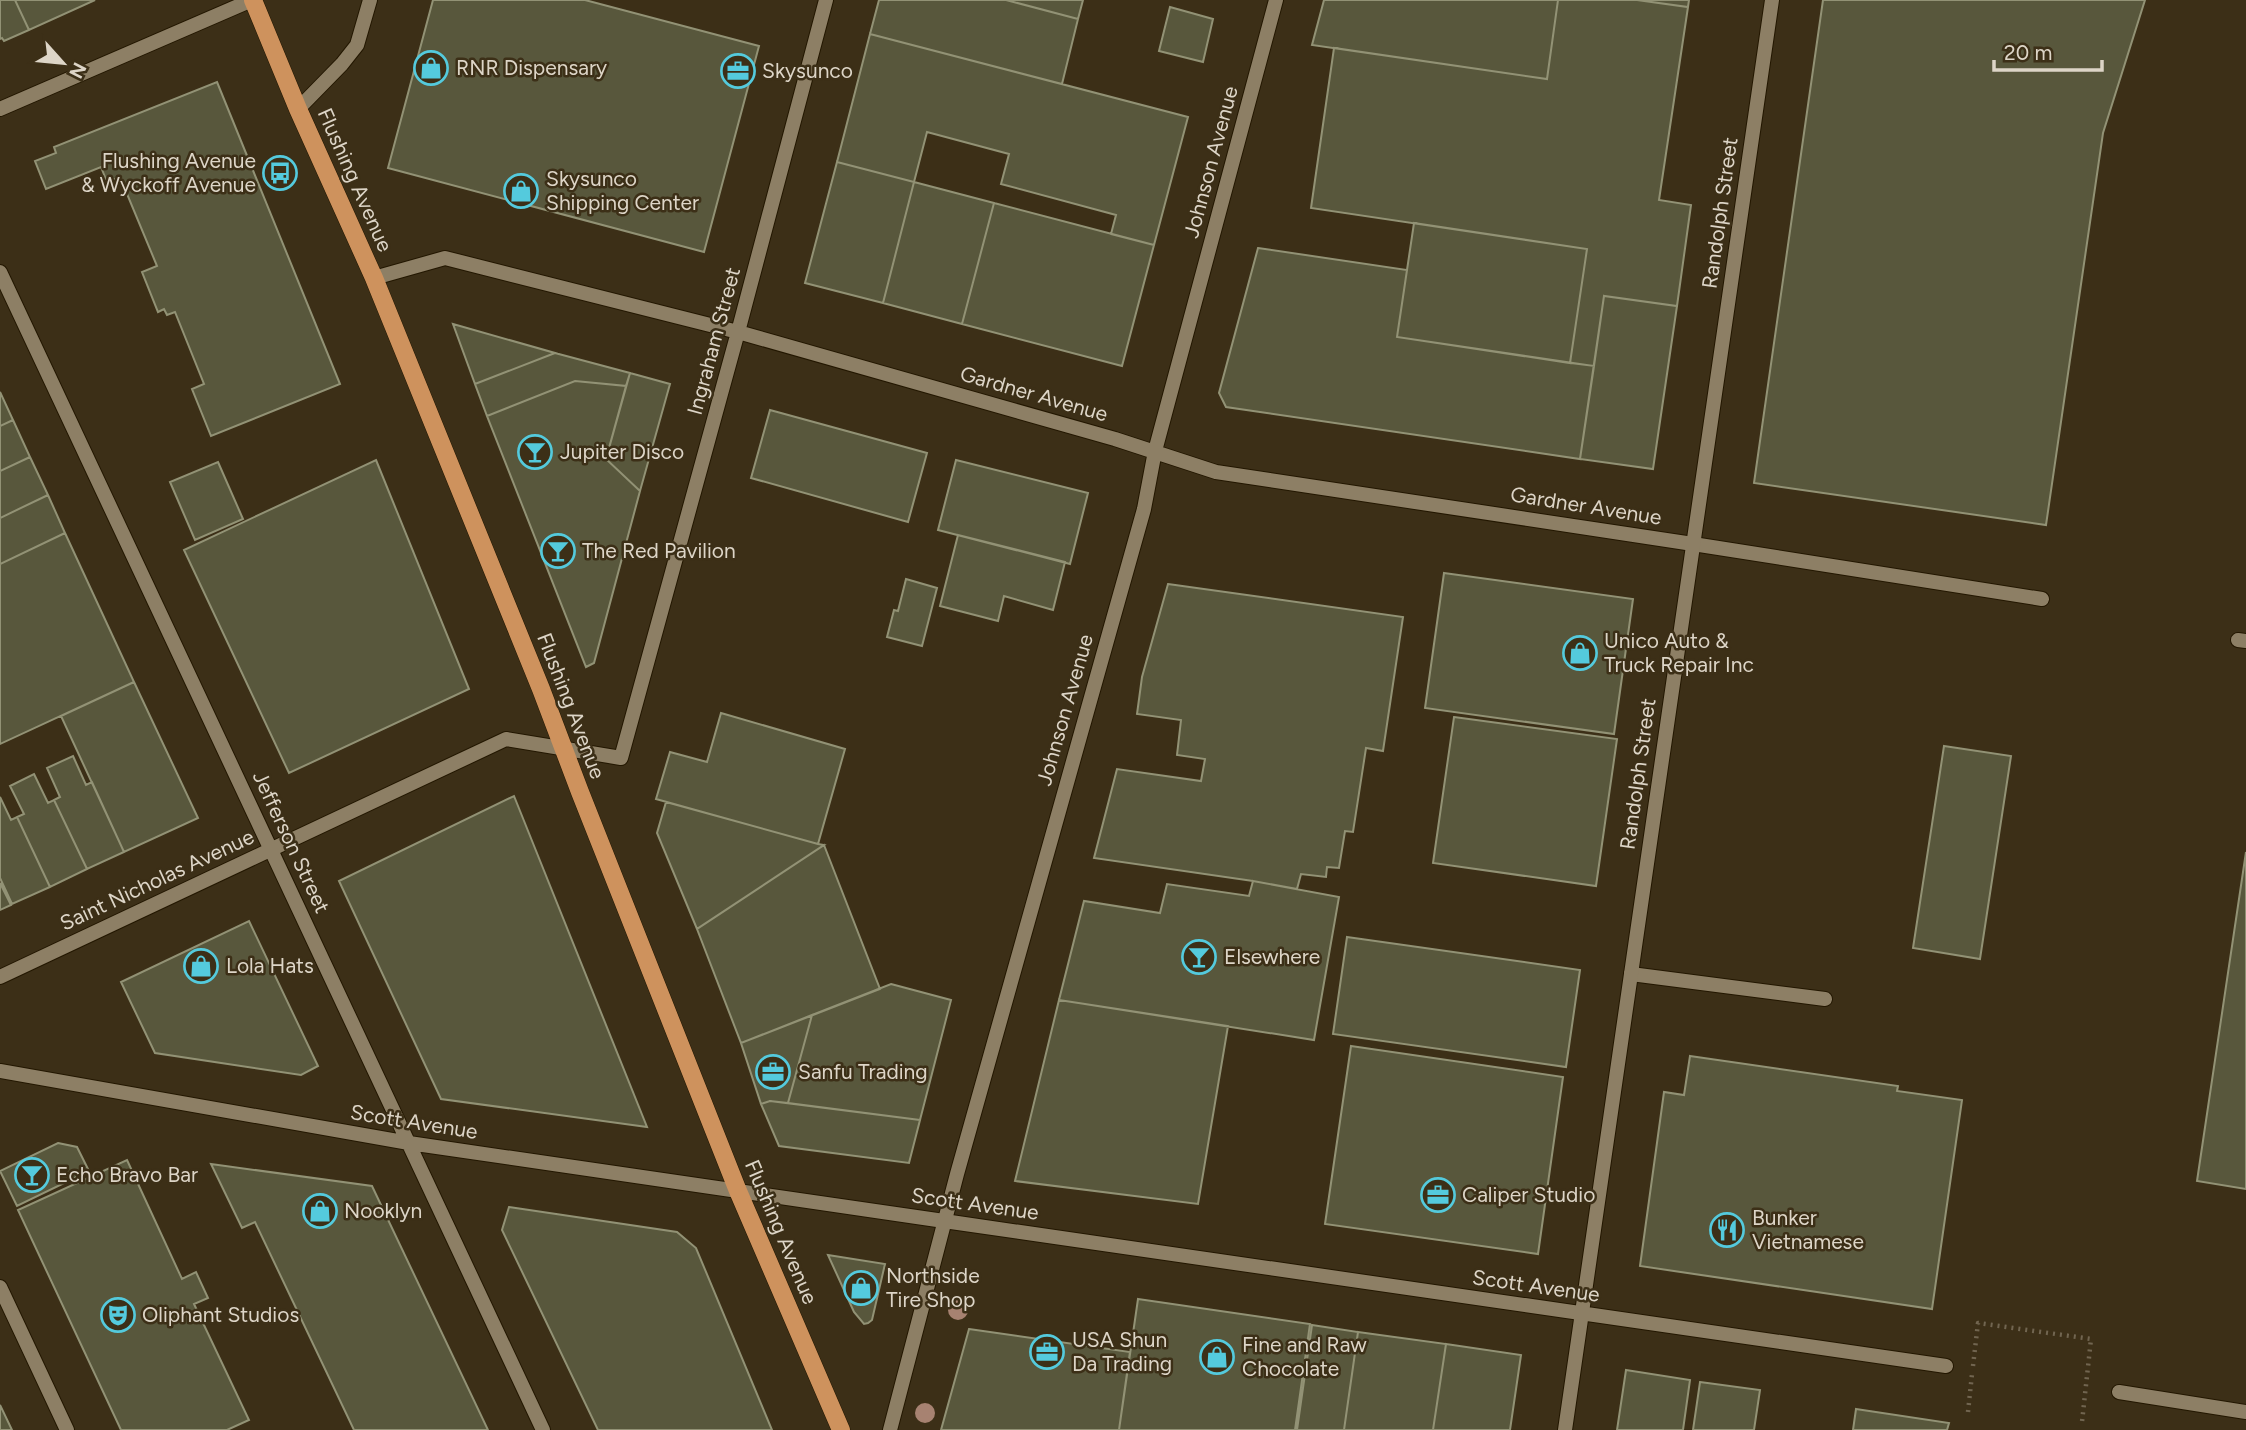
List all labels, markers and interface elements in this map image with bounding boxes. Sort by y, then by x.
north arrow [28,28,98,98]
scale bar [1994,28,2102,72]
text: 20 m [2004,40,2052,65]
shop icon: RNR Dispensary [412,49,450,87]
office icon: Skysunco [719,52,757,90]
place label: RNR Dispensary [456,55,607,80]
place label: Skysunco [762,58,853,83]
text: N [64,59,91,82]
street label: Johnson Avenue [1178,83,1243,241]
street label: Flushing Avenue [313,104,398,255]
street label: Randolph Street [1696,135,1743,290]
place label: Flushing Avenue & Wyckoff Avenue [81,148,256,197]
bus stop icon: Flushing Avenue & Wyckoff Avenue [261,154,299,192]
place label: Skysunco Shipping Center [546,166,699,215]
shop icon: Skysunco Shipping Center [502,172,540,210]
street label: Ingraham Street [682,264,745,417]
street label: Gardner Avenue [957,360,1111,427]
bar icon: Jupiter Disco [516,433,554,471]
place label: Jupiter Disco [560,439,684,464]
street label: Gardner Avenue [1509,481,1663,530]
bar icon: The Red Pavilion [539,532,577,570]
place label: The Red Pavilion [582,538,736,563]
place label: Unico Auto & Truck Repair Inc [1604,628,1754,677]
street label: Flushing Avenue [532,629,611,782]
street label: Johnson Avenue [1031,631,1098,788]
shop icon: Unico Auto & Truck Repair Inc [1561,634,1599,672]
street label: Randolph Street [1614,696,1661,851]
street label: Jefferson Street [248,767,335,917]
street label: Saint Nicholas Avenue [56,824,258,935]
bar icon: Elsewhere [1180,938,1218,976]
place label: Elsewhere [1224,944,1320,969]
shop icon: Lola Hats [182,947,220,985]
place label: Lola Hats [226,953,314,978]
office icon: Sanfu Trading [754,1053,792,1091]
place label: Sanfu Trading [798,1059,928,1084]
street label: Scott Avenue [349,1099,480,1144]
bar icon: Echo Bravo Bar [13,1156,51,1194]
street label: Flushing Avenue [740,1156,823,1308]
place label: Echo Bravo Bar [56,1162,198,1187]
office icon: Caliper Studio [1419,1176,1457,1214]
street label: Scott Avenue [910,1182,1040,1225]
place label: Caliper Studio [1462,1182,1595,1207]
shop icon: Nooklyn [301,1192,339,1230]
place label: Nooklyn [344,1198,422,1223]
place label: Bunker Vietnamese [1752,1205,1864,1254]
restaurant icon: Bunker Vietnamese [1708,1211,1746,1249]
place label: Northside Tire Shop [886,1263,980,1312]
street label: Scott Avenue [1471,1264,1601,1307]
shop icon: Northside Tire Shop [842,1269,880,1307]
theatre icon: Oliphant Studios [99,1296,137,1334]
place label: Oliphant Studios [142,1302,299,1327]
place label: USA Shun Da Trading [1072,1327,1172,1376]
place label: Fine and Raw Chocolate [1242,1332,1367,1381]
office icon: USA Shun Da Trading [1028,1333,1066,1371]
shop icon: Fine and Raw Chocolate [1198,1338,1236,1376]

